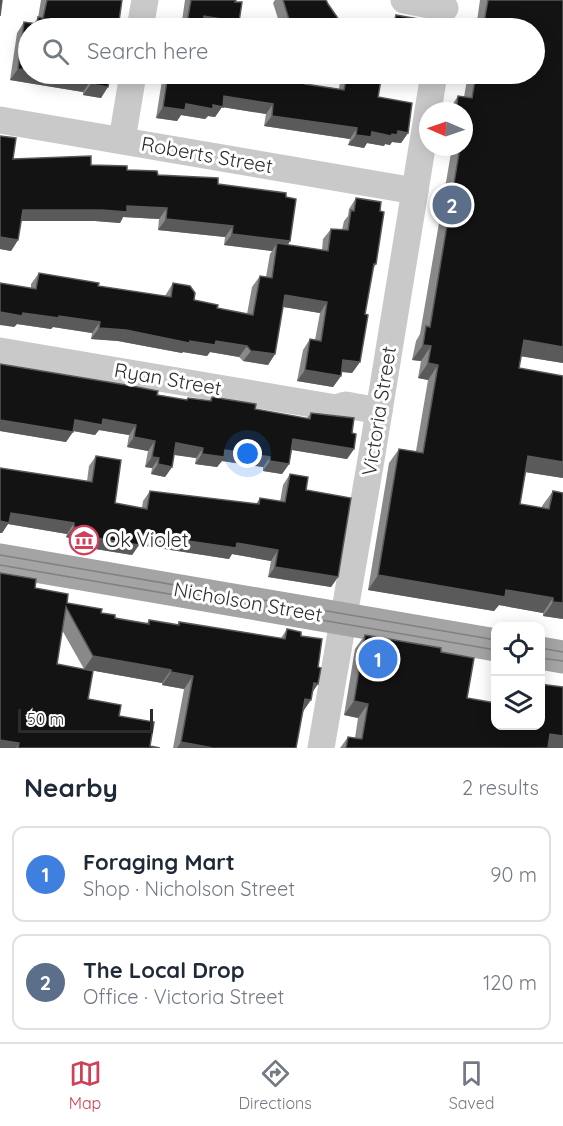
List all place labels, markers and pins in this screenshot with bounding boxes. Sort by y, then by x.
pin: 2 [432,182,472,228]
museum icon: Ok Violet [68,524,100,556]
place label: Ok Violet [105,527,189,552]
pin: 1 [358,636,398,682]

